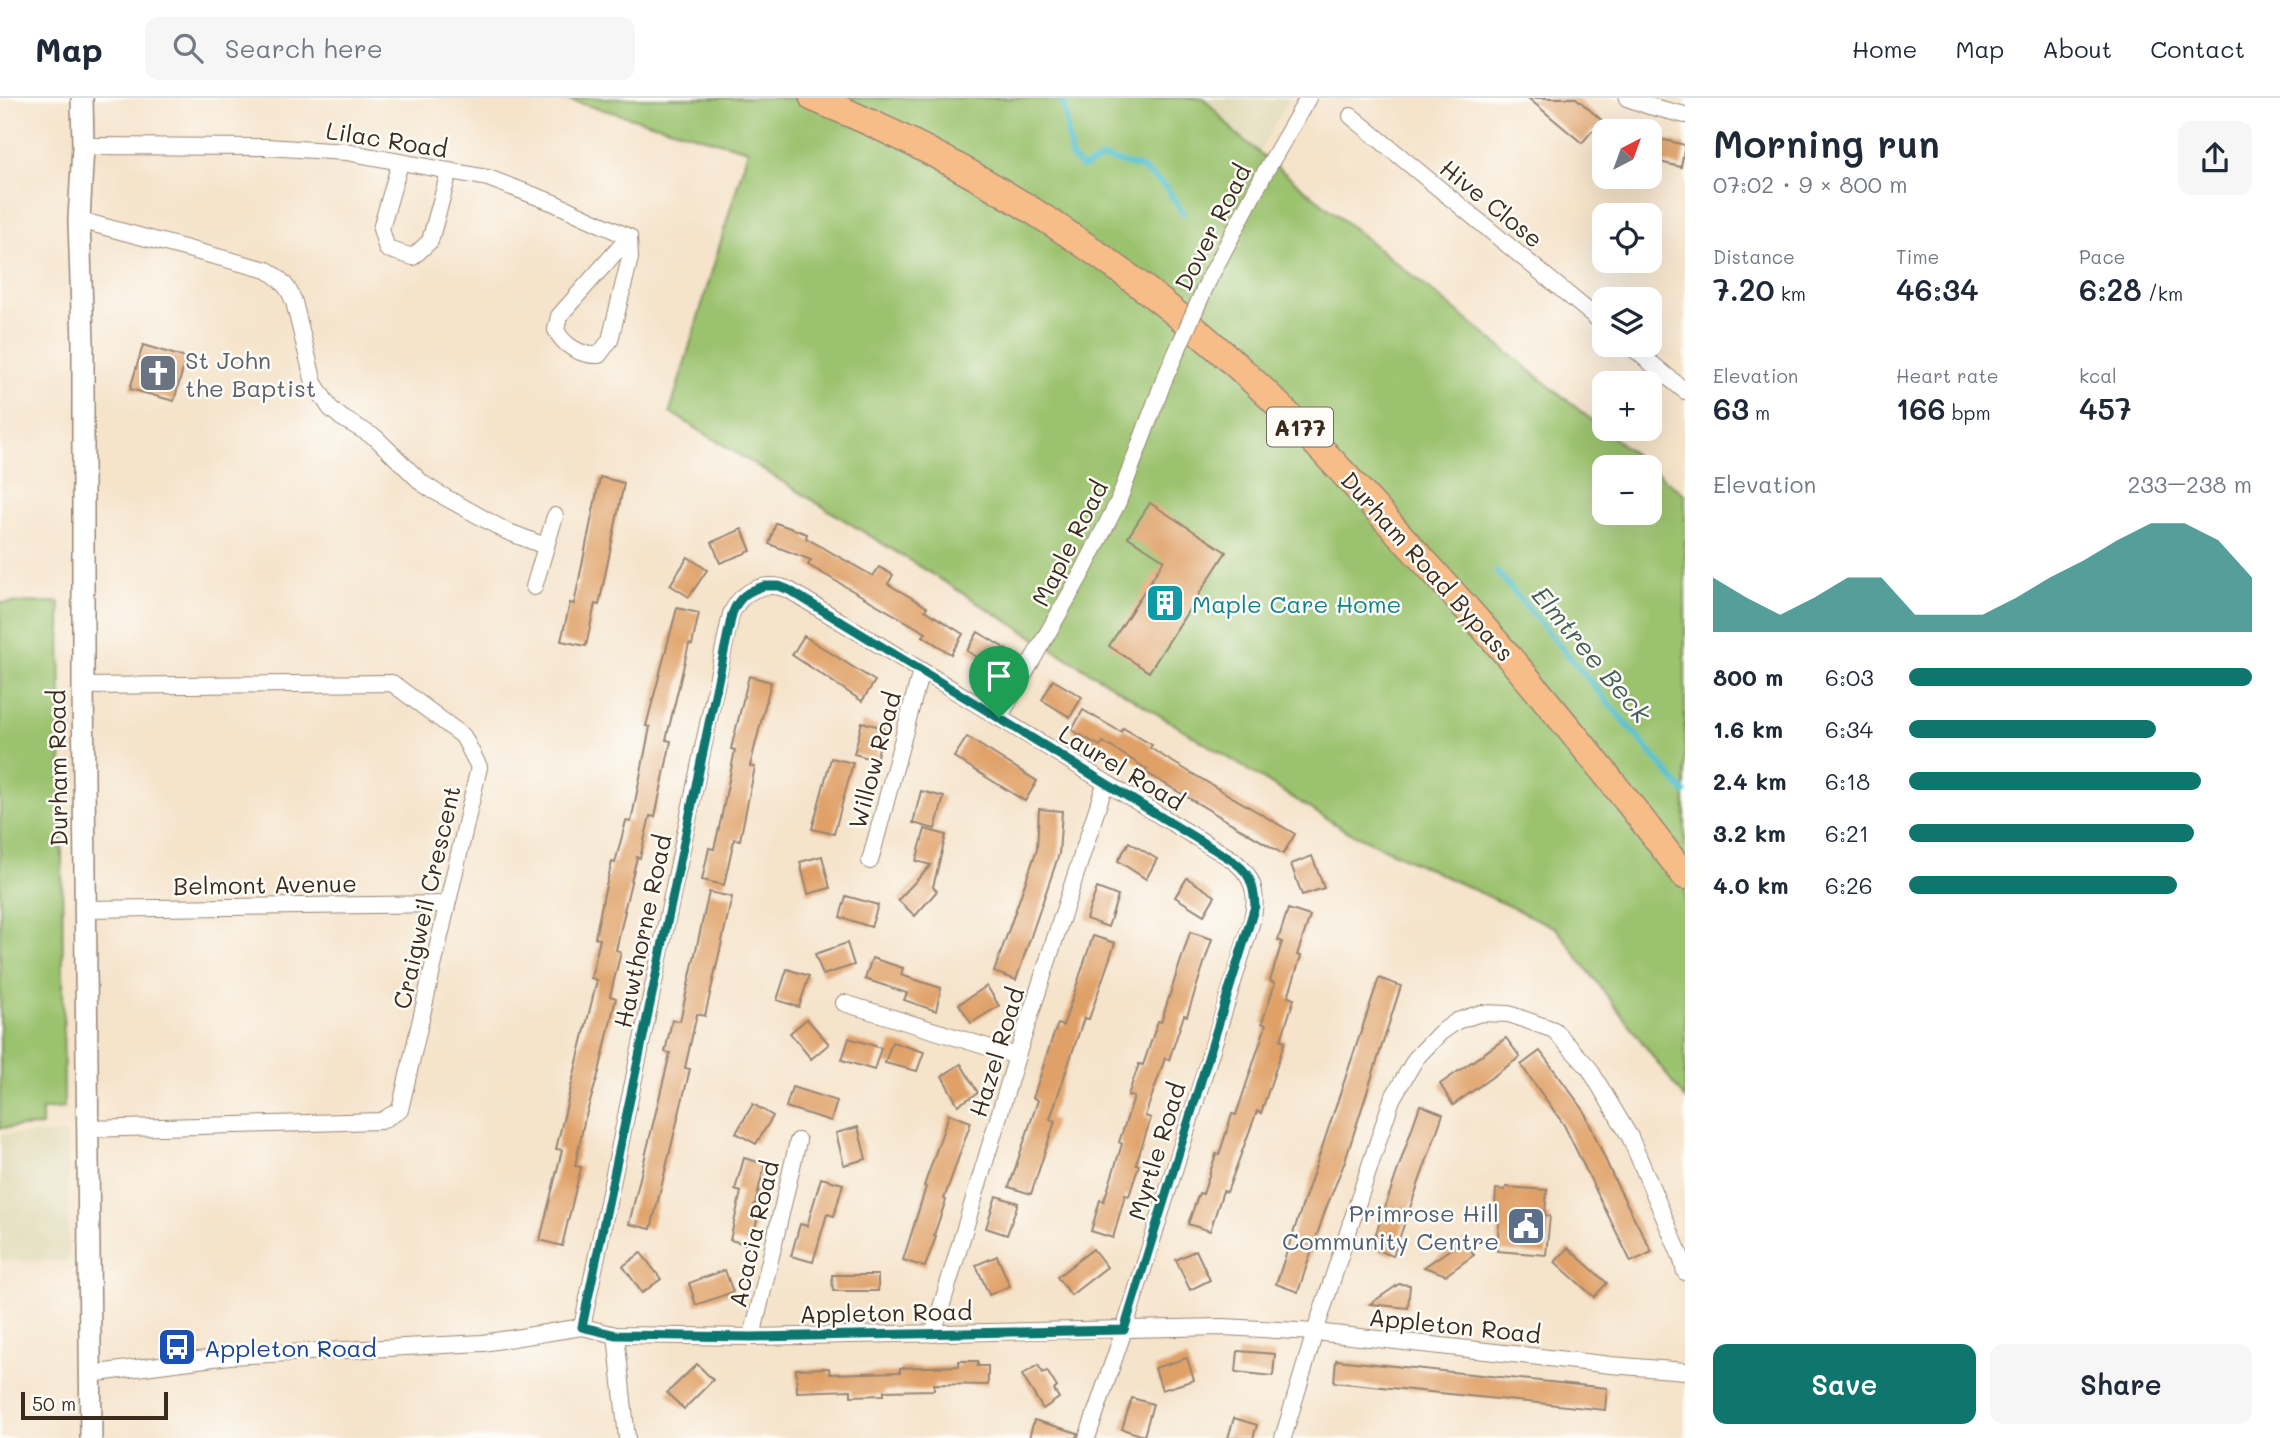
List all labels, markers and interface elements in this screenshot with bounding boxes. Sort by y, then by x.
search box [145,17,635,80]
text: Map [35,27,103,70]
icon: search [169,29,207,67]
text: Search here [225,31,383,65]
text: Home [1852,33,1917,64]
text: Map [1955,33,2004,64]
text: About [2042,33,2112,64]
text: Contact [2150,33,2245,64]
street label: Lilac Road [324,114,450,164]
text: Morning run [1713,118,1940,168]
north arrow [1592,119,1662,189]
map controls [1592,119,1662,525]
button: share [2178,121,2252,195]
street label: Hive Close [1434,152,1550,254]
street label: Dover Road [1167,159,1257,295]
text: 07:02 · 9 × 800 m [1713,169,1908,199]
button: locate [1592,203,1662,273]
text: Distance [1713,244,1795,269]
text: Time [1896,244,1939,269]
text: Pace [2079,244,2125,269]
text: 7.20 [1713,269,1775,309]
text: 46:34 [1896,269,1979,309]
text: 6:28 [2079,269,2142,309]
text: km [1775,281,1806,306]
text: /km [2142,281,2183,306]
button: layers [1592,287,1662,357]
place label: St John the Baptist [185,344,316,403]
church icon: St John the Baptist [137,352,179,394]
text: Elevation [1713,363,1798,388]
text: Heart rate [1896,363,1999,388]
text: kcal [2079,363,2117,388]
button: + [1592,371,1662,441]
text: 63 [1713,388,1749,428]
text: 166 [1896,388,1946,428]
text: 457 [2079,388,2132,428]
text: m [1749,400,1770,425]
text: bpm [1946,400,1991,425]
road number: A177 [1267,408,1333,446]
button: − [1592,455,1662,525]
street label: Durham Road Bypass [1335,465,1521,667]
text: Elevation [1713,469,1816,499]
text: 233–238 m [2128,469,2252,499]
street label: Maple Road [1024,475,1114,611]
water label: Elmtree Beck [1525,579,1660,730]
building icon: Maple Care Home [1144,582,1186,624]
place label: Maple Care Home [1192,588,1401,619]
pin [969,646,1029,718]
icon: arrive [980,657,1018,695]
text: 800 m [1713,662,1783,692]
text: 6:03 [1825,662,1874,692]
street label: Willow Road [841,688,907,832]
street label: Durham Road [40,689,74,847]
text: 1.6 km [1713,714,1783,744]
text: 6:34 [1825,714,1873,744]
street label: Laurel Road [1054,717,1190,817]
text: 2.4 km [1713,766,1786,796]
text: 6:18 [1825,766,1870,796]
street label: Craigweil Crescent [385,782,467,1012]
text: 3.2 km [1713,818,1786,848]
text: 6:21 [1825,818,1869,848]
street label: Hawthorne Road [606,832,678,1030]
street label: Belmont Avenue [173,867,357,901]
text: 4.0 km [1713,870,1788,900]
text: 6:26 [1825,870,1873,900]
street label: Hazel Road [962,984,1030,1120]
street label: Myrtle Road [1120,1078,1192,1224]
street label: Acacia Road [721,1158,785,1310]
place label: Primrose Hill Community Centre [1282,1197,1499,1256]
public building icon: Primrose Hill Community Centre [1505,1205,1547,1247]
street label: Appleton Road [799,1295,973,1329]
street label: Appleton Road [1368,1301,1542,1349]
bus stop icon: Appleton Road [156,1326,198,1368]
place label: Appleton Road [204,1332,377,1363]
button: Save [1713,1344,1976,1424]
button: Share [1990,1344,2252,1424]
scale bar [21,1389,168,1421]
text: 50 m [32,1391,76,1416]

